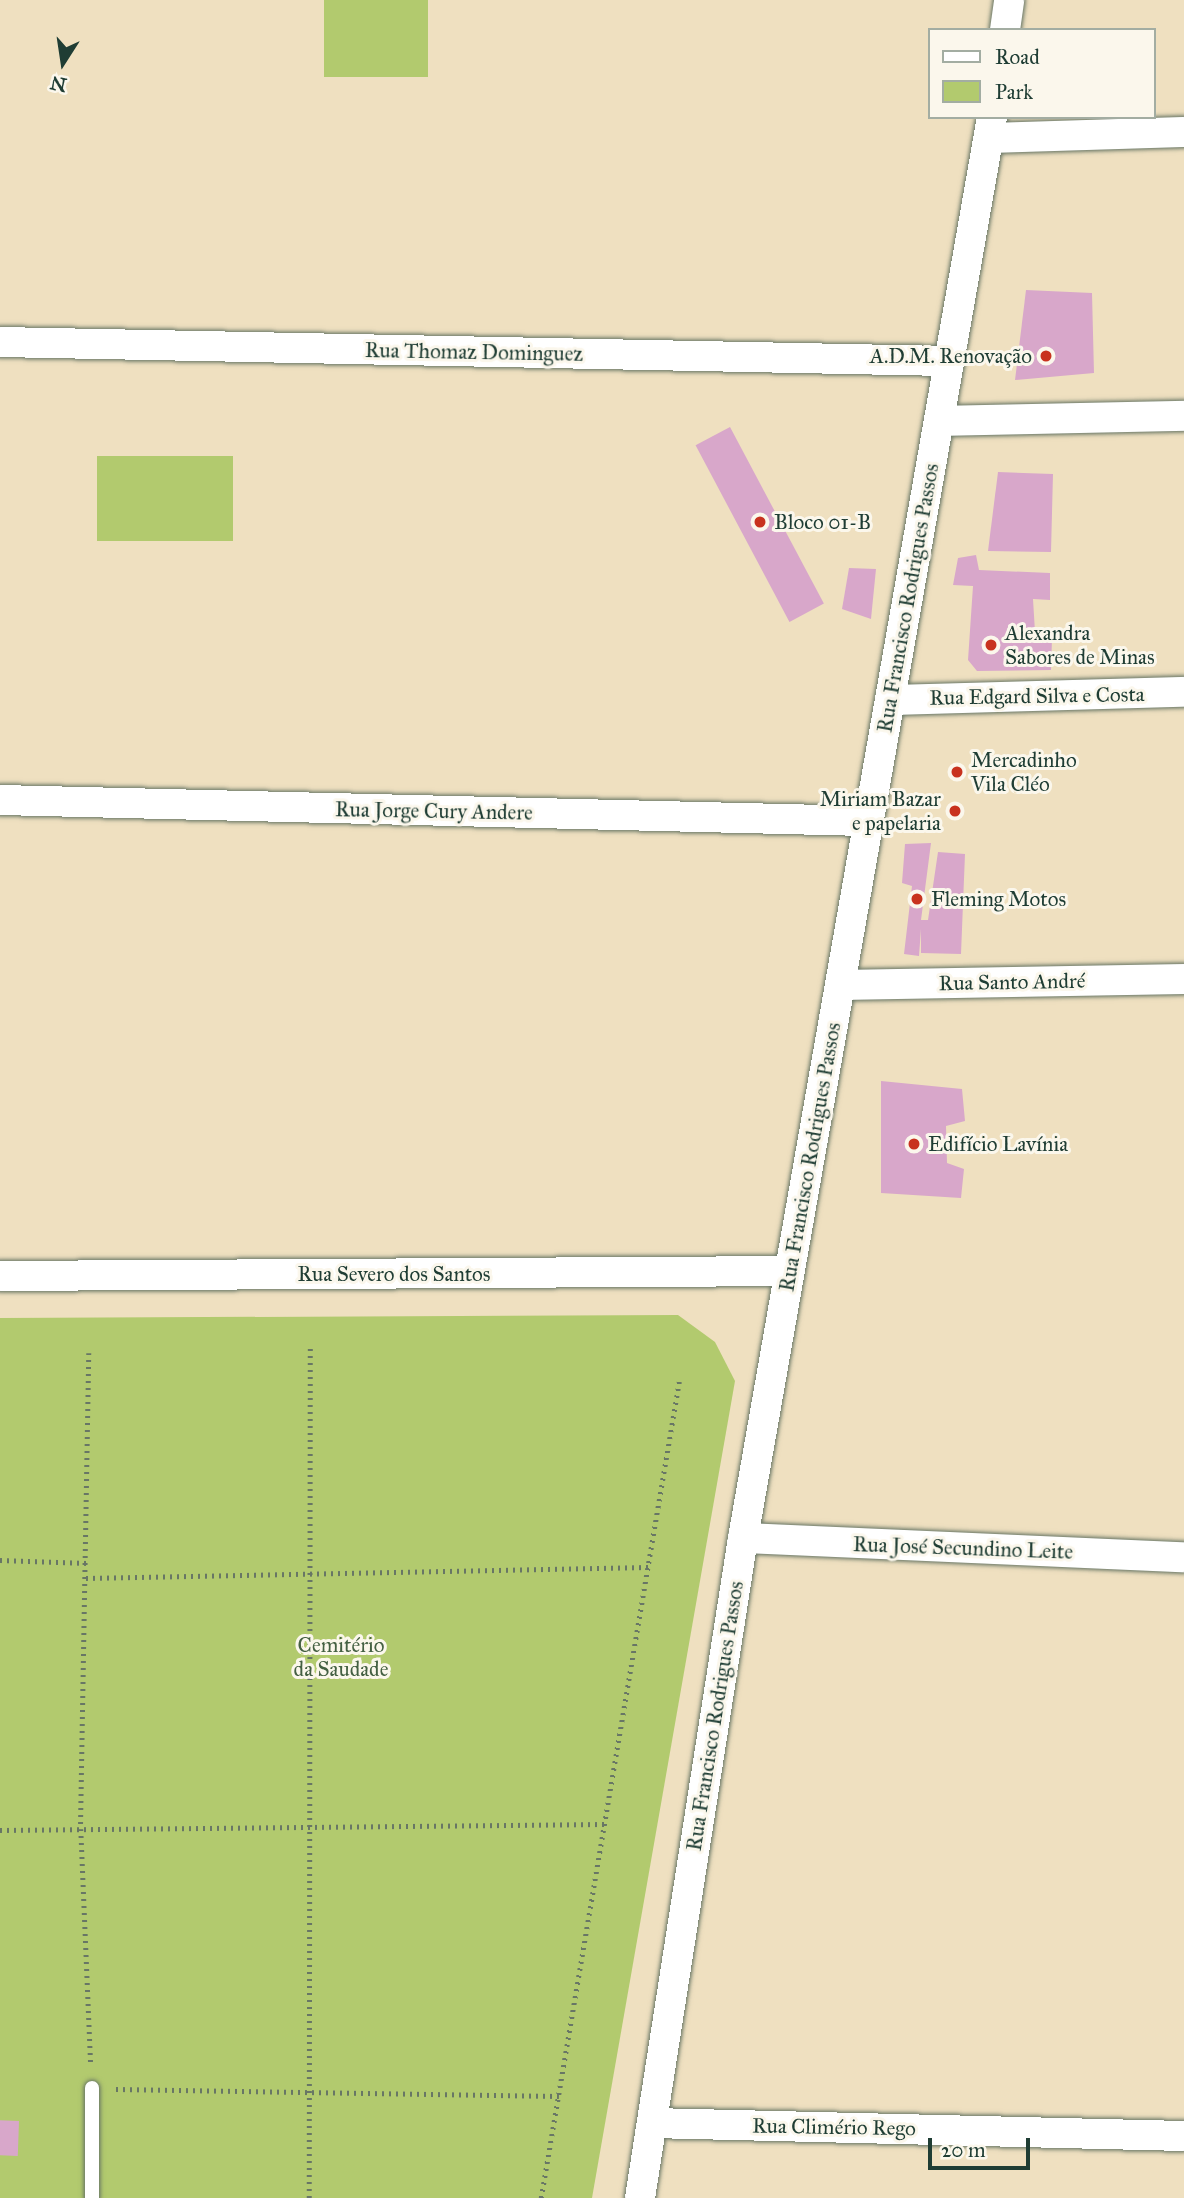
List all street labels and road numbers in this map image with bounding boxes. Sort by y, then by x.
street label: Rua Thomaz Dominguez [365,337,583,367]
street label: Rua Francisco Rodrigues Passos [872,461,944,735]
street label: Rua Edgard Silva e Costa [929,682,1145,710]
street label: Rua Jorge Cury Andere [335,797,533,825]
street label: Rua Santo André [938,968,1086,996]
street label: Rua Francisco Rodrigues Passos [774,1020,846,1294]
street label: Rua Severo dos Santos [297,1261,491,1287]
street label: Rua José Secundino Leite [853,1532,1073,1564]
street label: Rua Francisco Rodrigues Passos [681,1579,749,1853]
street label: Rua Climério Rego [752,2113,916,2141]

